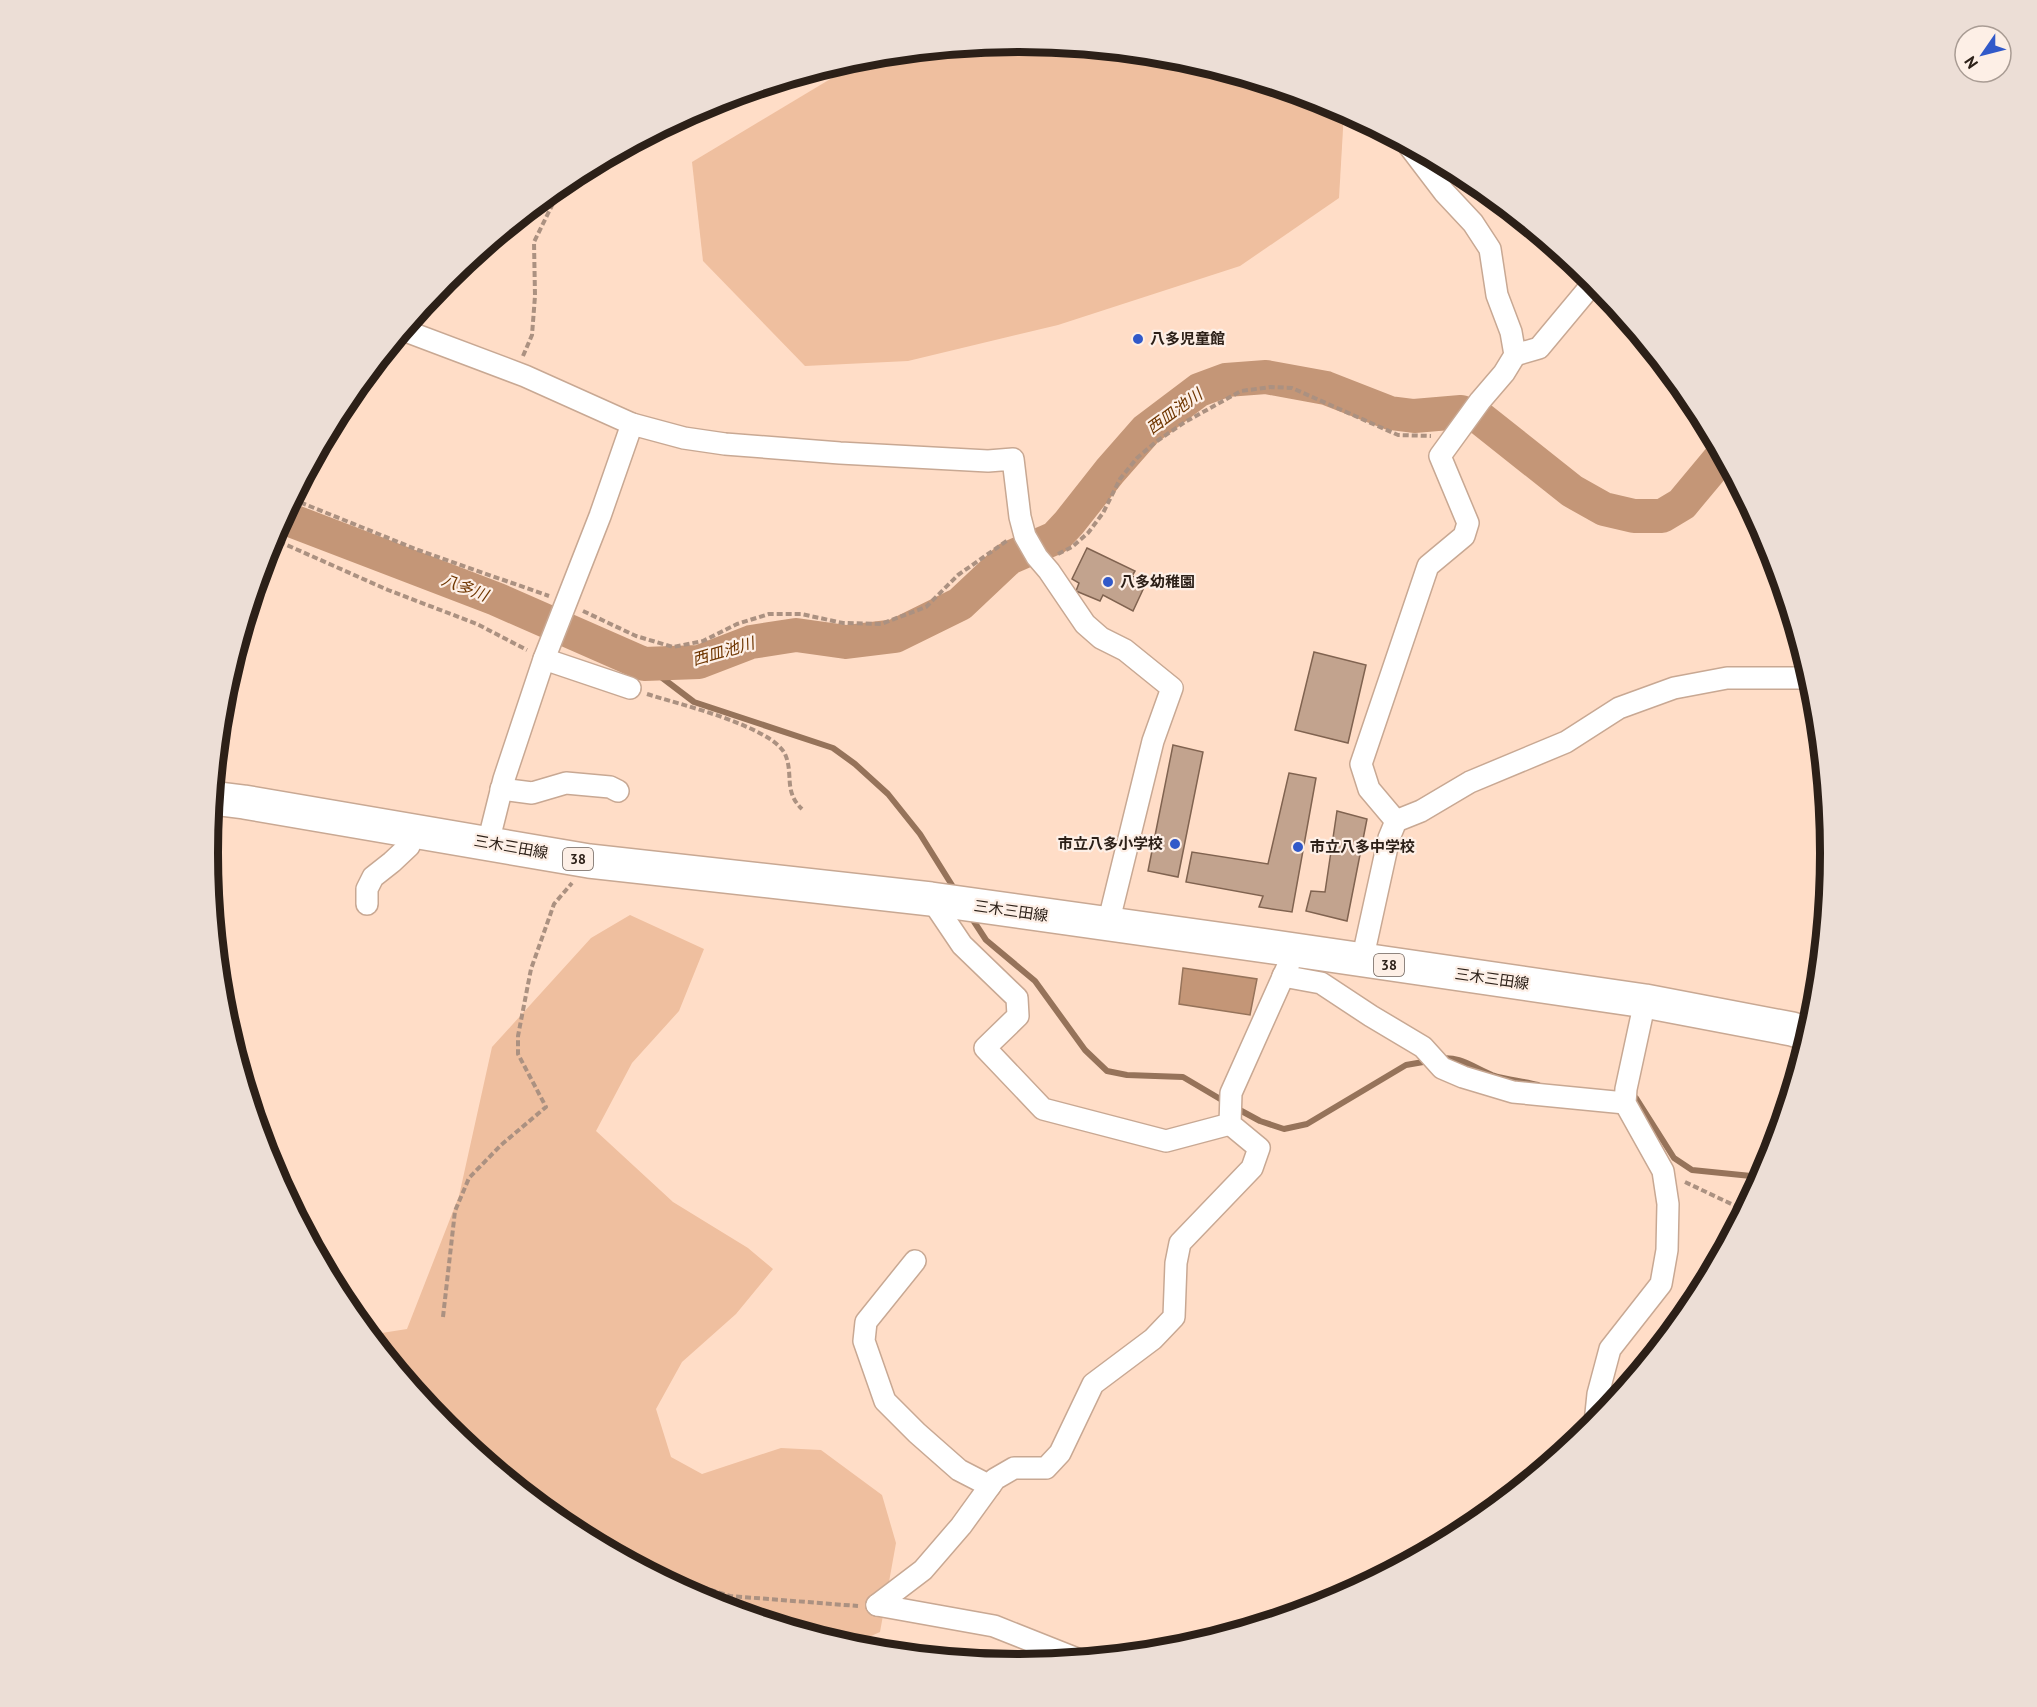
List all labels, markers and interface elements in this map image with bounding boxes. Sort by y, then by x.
north arrow [1953,24,2013,84]
text: N [1960,53,1982,73]
place label: 八多児童館 [1150,329,1225,348]
marker: 八多児童館 [1131,332,1145,346]
water label: 西皿池川 [1142,383,1207,438]
water label: 八多川 [439,569,493,606]
place label: 八多幼稚園 [1120,572,1195,591]
marker: 八多幼稚園 [1101,575,1115,589]
water label: 西皿池川 [689,632,758,669]
street label: 三木三田線 [472,831,550,862]
place label: 市立八多小学校 [1058,834,1163,853]
marker: 市立八多小学校 [1168,837,1182,851]
place label: 市立八多中学校 [1310,837,1415,856]
marker: 市立八多中学校 [1291,840,1305,854]
road number: 38 [563,848,593,870]
street label: 三木三田線 [973,896,1050,925]
road number: 38 [1374,954,1404,976]
street label: 三木三田線 [1454,964,1531,993]

